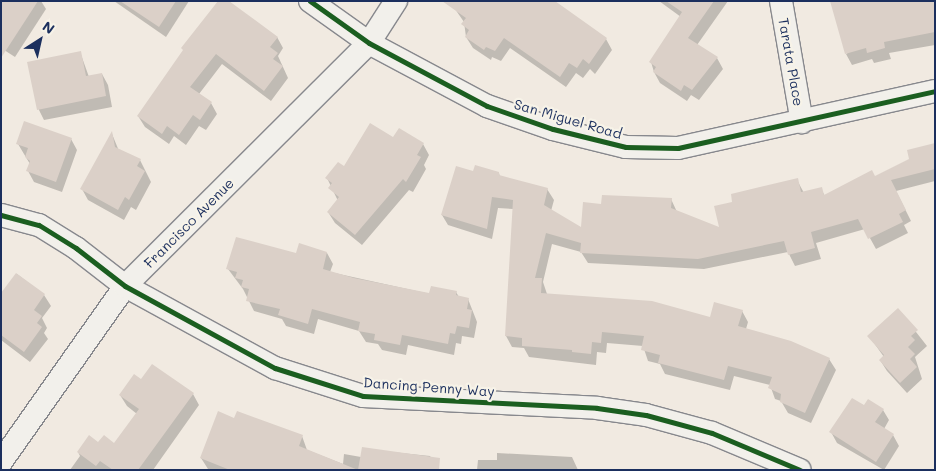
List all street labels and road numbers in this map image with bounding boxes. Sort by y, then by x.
street label: Tarata Place [775,17,807,107]
street label: San Miguel Road [512,96,624,142]
street label: Francisco Avenue [141,175,237,271]
street label: Dancing Penny Way [363,374,495,400]

